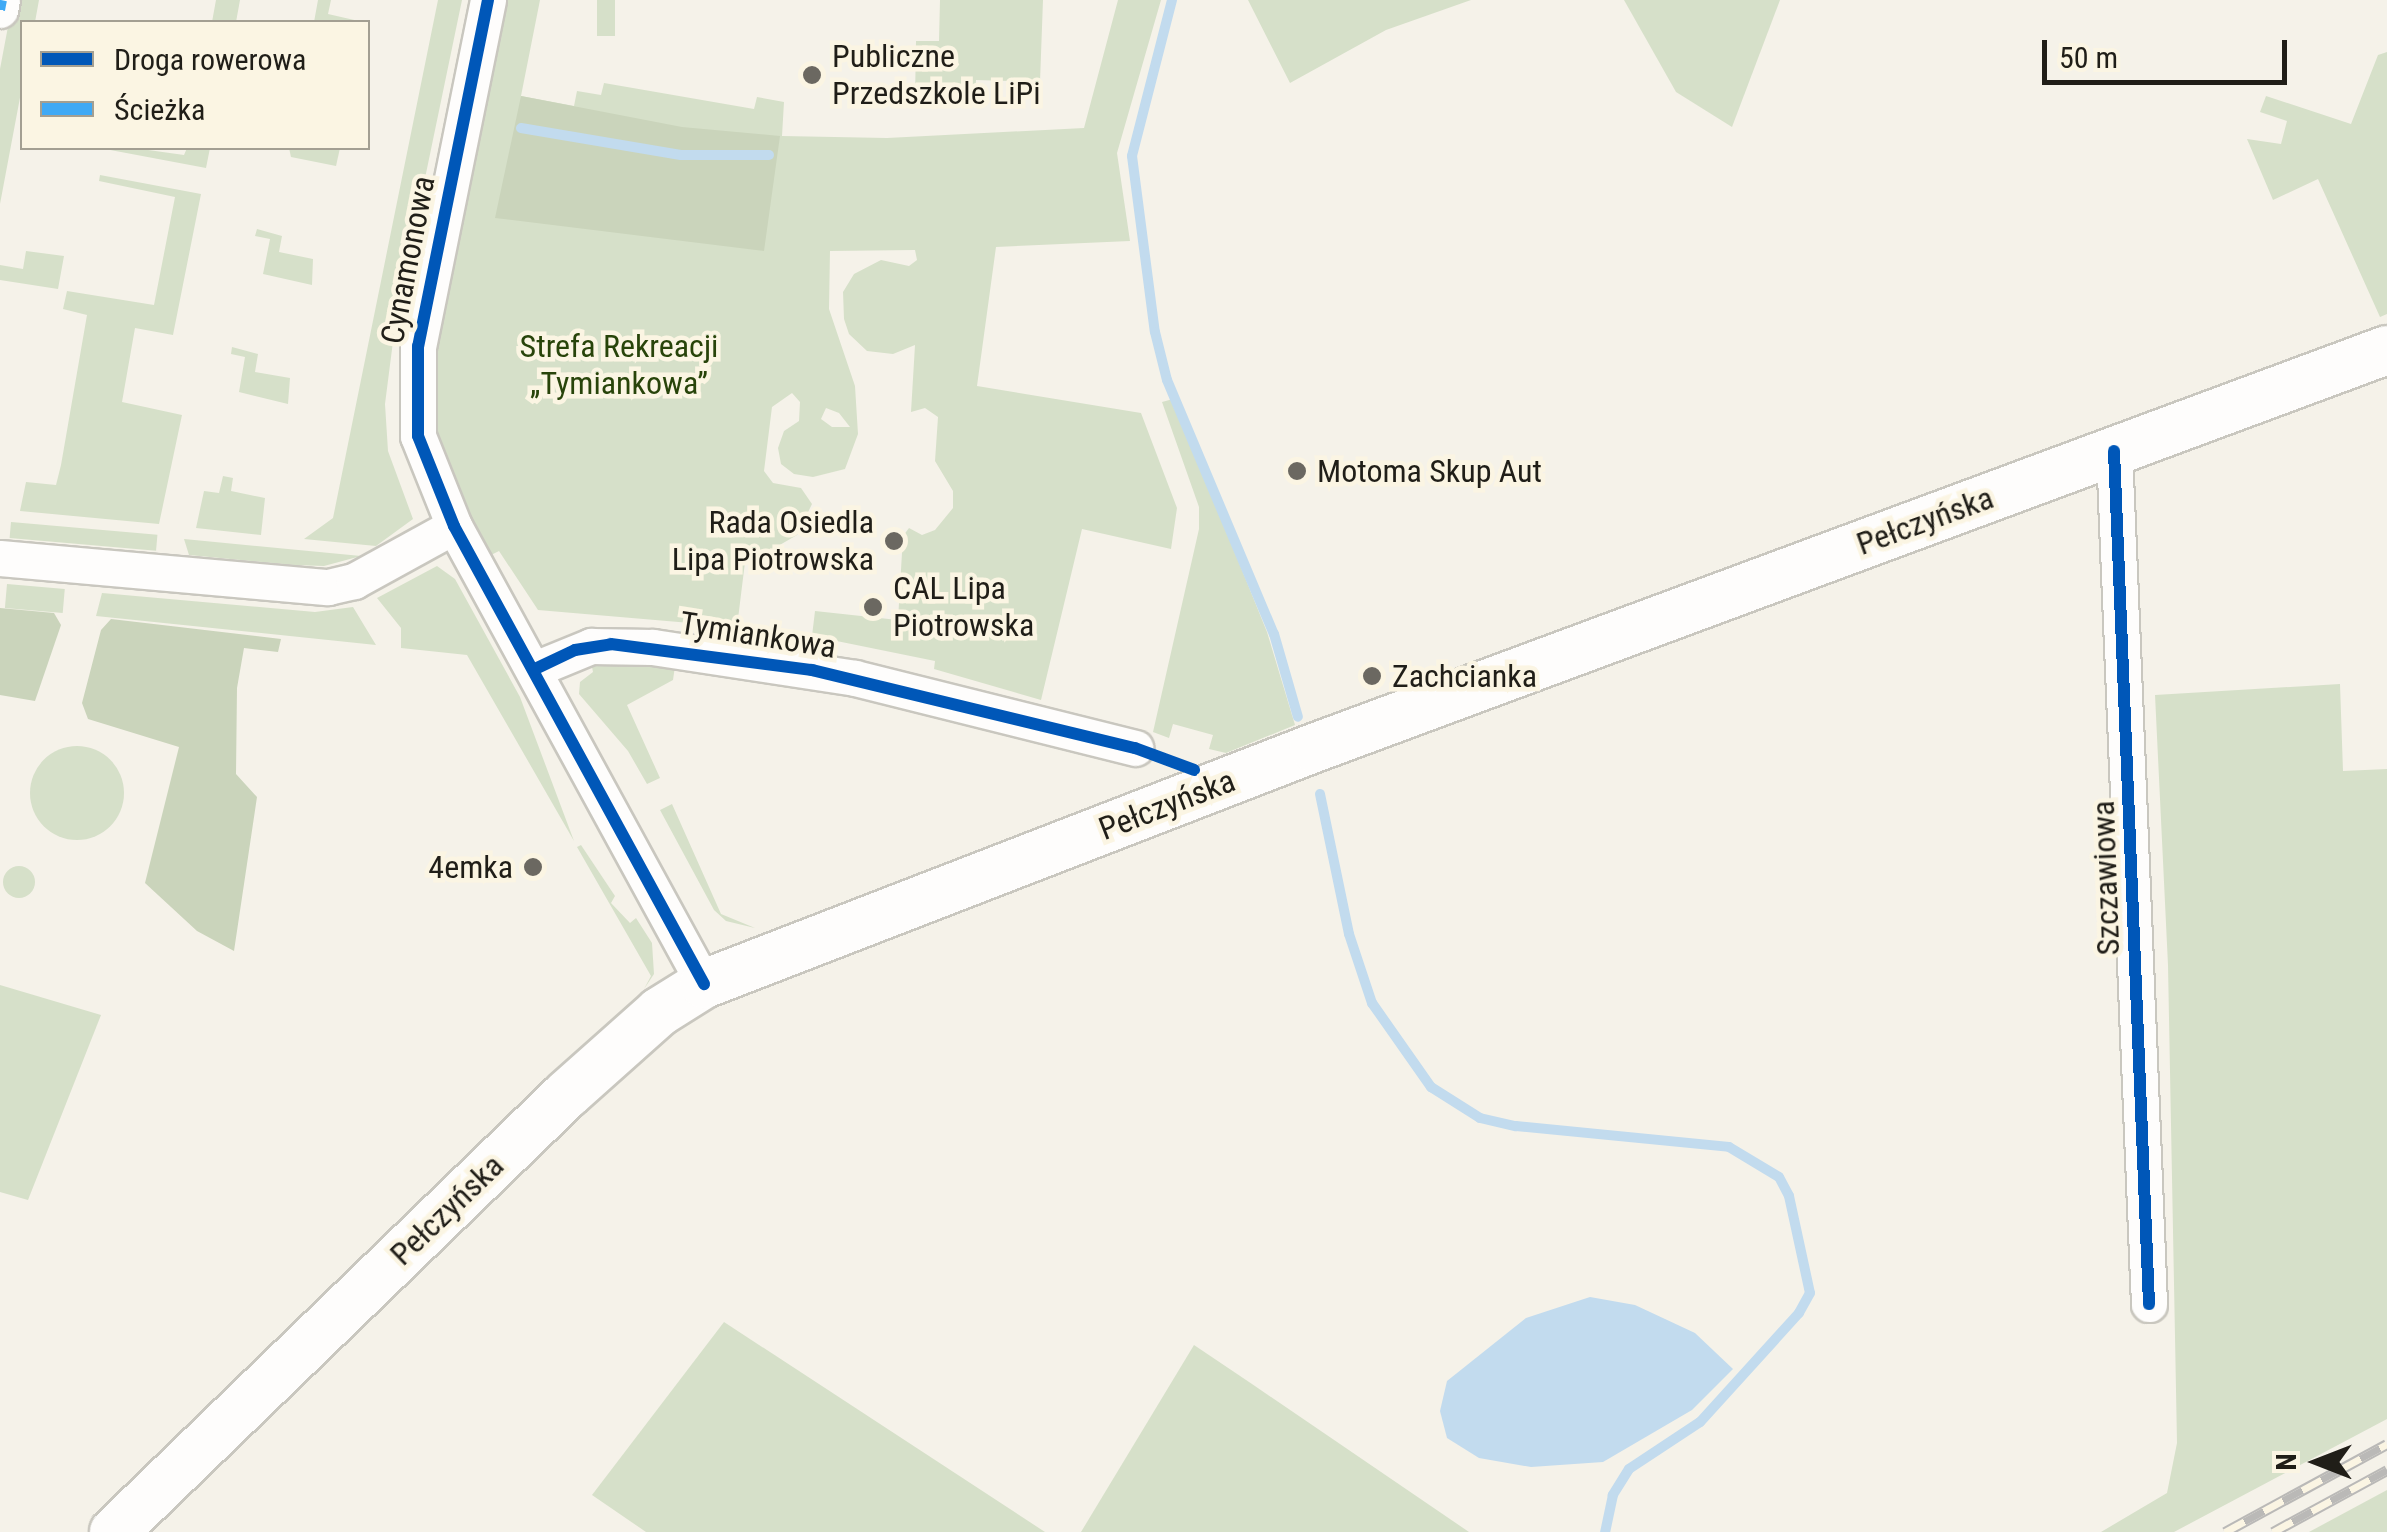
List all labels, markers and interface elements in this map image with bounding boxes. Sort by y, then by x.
legend [20,20,370,150]
scale bar [2047,20,2292,82]
place label: Publiczne Przedszkole LiPi [832,38,1041,113]
text: 50 m [2059,40,2118,75]
text: Droga rowerowa [114,42,306,77]
marker: Publiczne Przedszkole LiPi [801,64,823,86]
text: Ścieżka [114,92,205,127]
street label: Cynamonowa [373,173,443,347]
park label: Strefa Rekreacji „Tymiankowa” [520,328,718,403]
place label: Motoma Skup Aut [1317,452,1542,490]
marker: Motoma Skup Aut [1286,460,1308,482]
street label: Pełczyńska [1851,479,1999,563]
place label: Rada Osiedla Lipa Piotrowska [672,504,874,579]
marker: Rada Osiedla Lipa Piotrowska [883,530,905,552]
place label: CAL Lipa Piotrowska [893,570,1034,645]
marker: CAL Lipa Piotrowska [862,596,884,618]
street label: Tymiankowa [677,604,839,666]
place label: Zachcianka [1392,657,1537,695]
marker: Zachcianka [1361,665,1383,687]
street label: Pełczyńska [1094,762,1240,848]
street label: Szczawiowa [2084,800,2128,956]
place label: 4emka [428,848,513,886]
marker: 4emka [522,856,544,878]
street label: Pełczyńska [382,1147,512,1273]
north arrow [2267,1412,2367,1512]
text: N [2270,1453,2303,1471]

